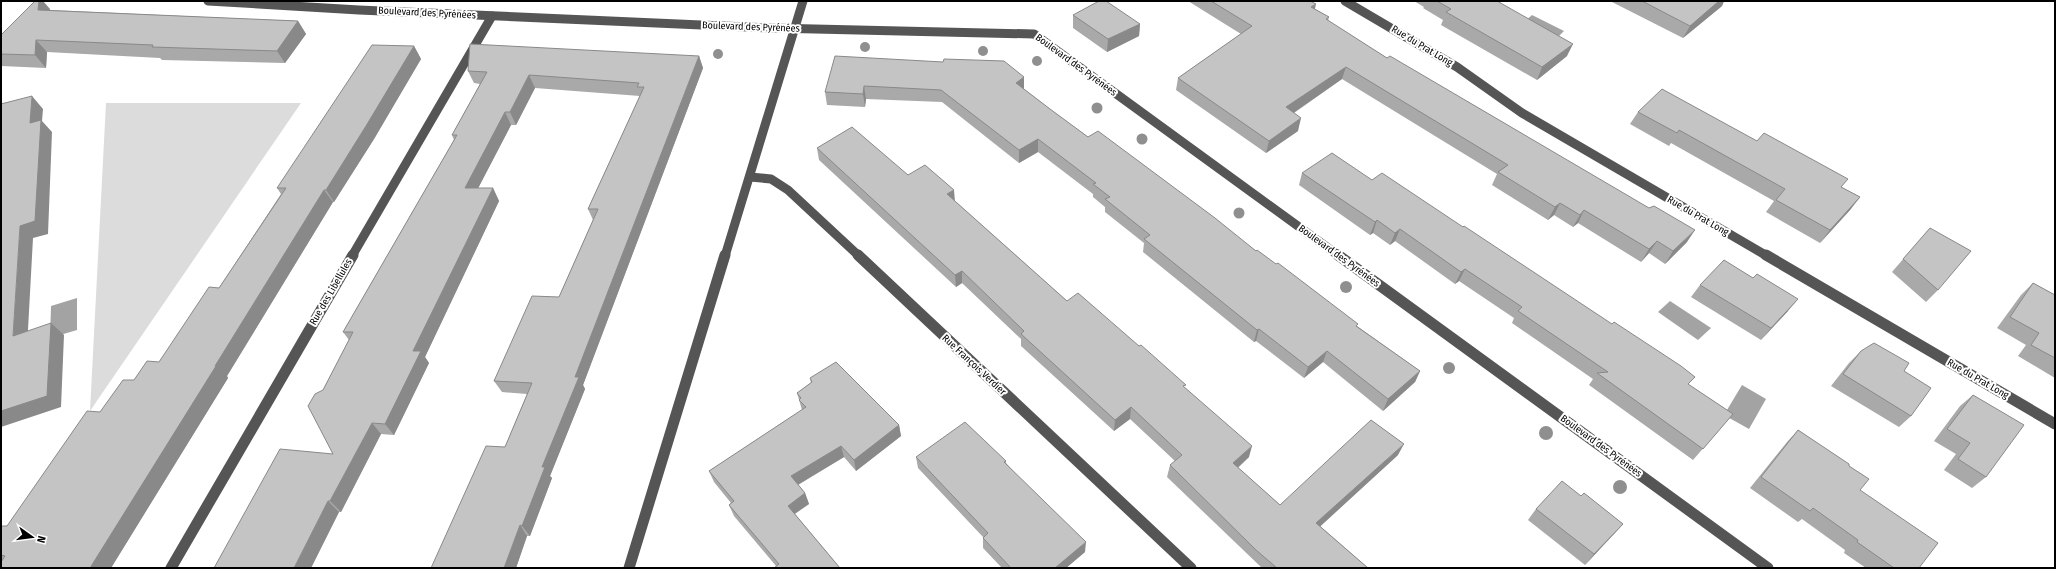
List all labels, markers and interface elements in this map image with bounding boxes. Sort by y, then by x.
street label: Boulevard des Pyrénées [378,4,476,22]
street label: Boulevard des Pyrénées [702,19,800,35]
street label: Rue du Prat Long [1389,23,1455,69]
street label: Boulevard des Pyrénées [1033,31,1119,99]
street label: Rue du Prat Long [1665,194,1731,239]
street label: Boulevard des Pyrénées [1296,222,1382,290]
street label: Rue des Libellules [307,257,355,327]
street label: Rue François Verdier [940,332,1009,398]
street label: Rue du Prat Long [1945,357,2011,402]
street label: Boulevard des Pyrénées [1558,412,1644,480]
north arrow [12,517,52,557]
text: N [34,535,48,544]

